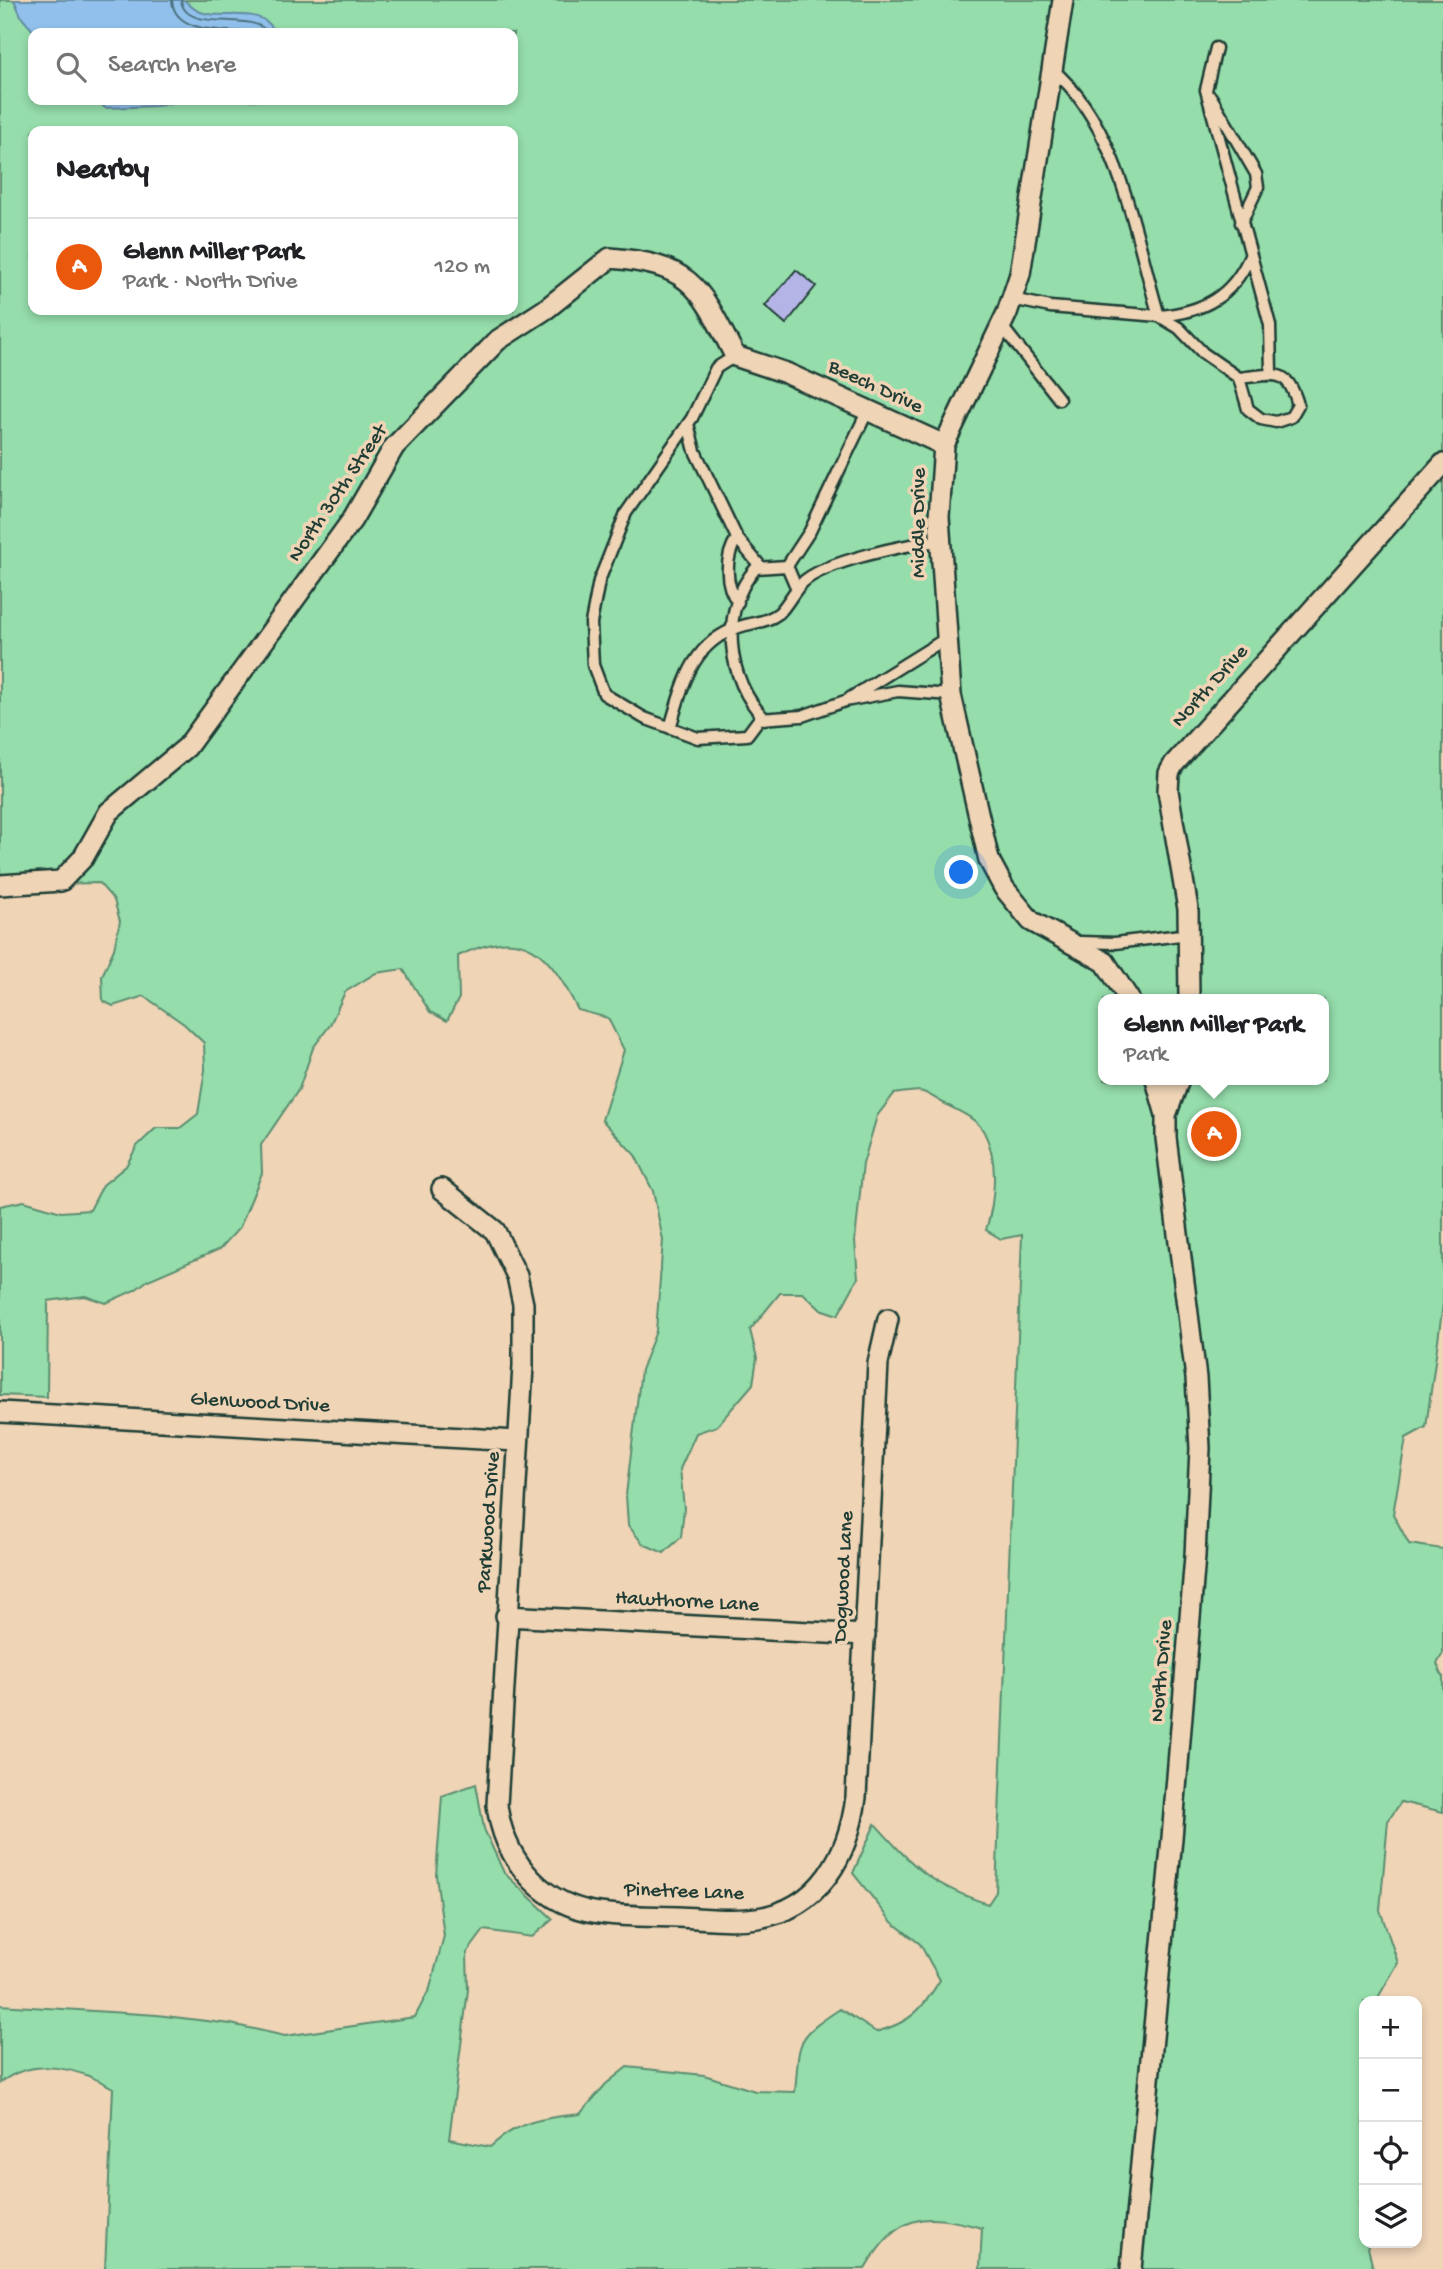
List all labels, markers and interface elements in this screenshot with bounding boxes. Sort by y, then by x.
search box [28,28,518,105]
icon: search [52,48,90,86]
text: Search here [108,51,236,82]
text: Nearby [56,154,149,189]
text: Glenn Miller Park [123,238,303,269]
text: A [72,254,86,281]
text: 120 m [435,254,490,281]
text: Park · North Drive [123,269,297,296]
street label: Beech Drive [823,355,927,421]
street label: North 30th Street [284,418,396,568]
street label: Middle Drive [908,467,933,578]
street label: North Drive [1167,640,1255,734]
your location [944,855,978,889]
popup [1098,994,1329,1085]
text: Glenn Miller Park [1124,1011,1303,1042]
text: Park [1124,1042,1167,1069]
pin: A [1191,1108,1237,1160]
street label: Glenwood Drive [190,1388,332,1420]
street label: Parkwood Drive [473,1450,507,1594]
street label: Dogwood Lane [829,1509,861,1646]
street label: Hawthorne Lane [614,1587,761,1619]
street label: North Drive [1146,1618,1180,1723]
street label: Pinetree Lane [623,1878,745,1908]
map controls [1359,1996,1422,2248]
button: + [1359,1996,1422,2059]
button: − [1359,2059,1422,2122]
button: locate [1359,2122,1422,2185]
button: layers [1359,2185,1422,2248]

